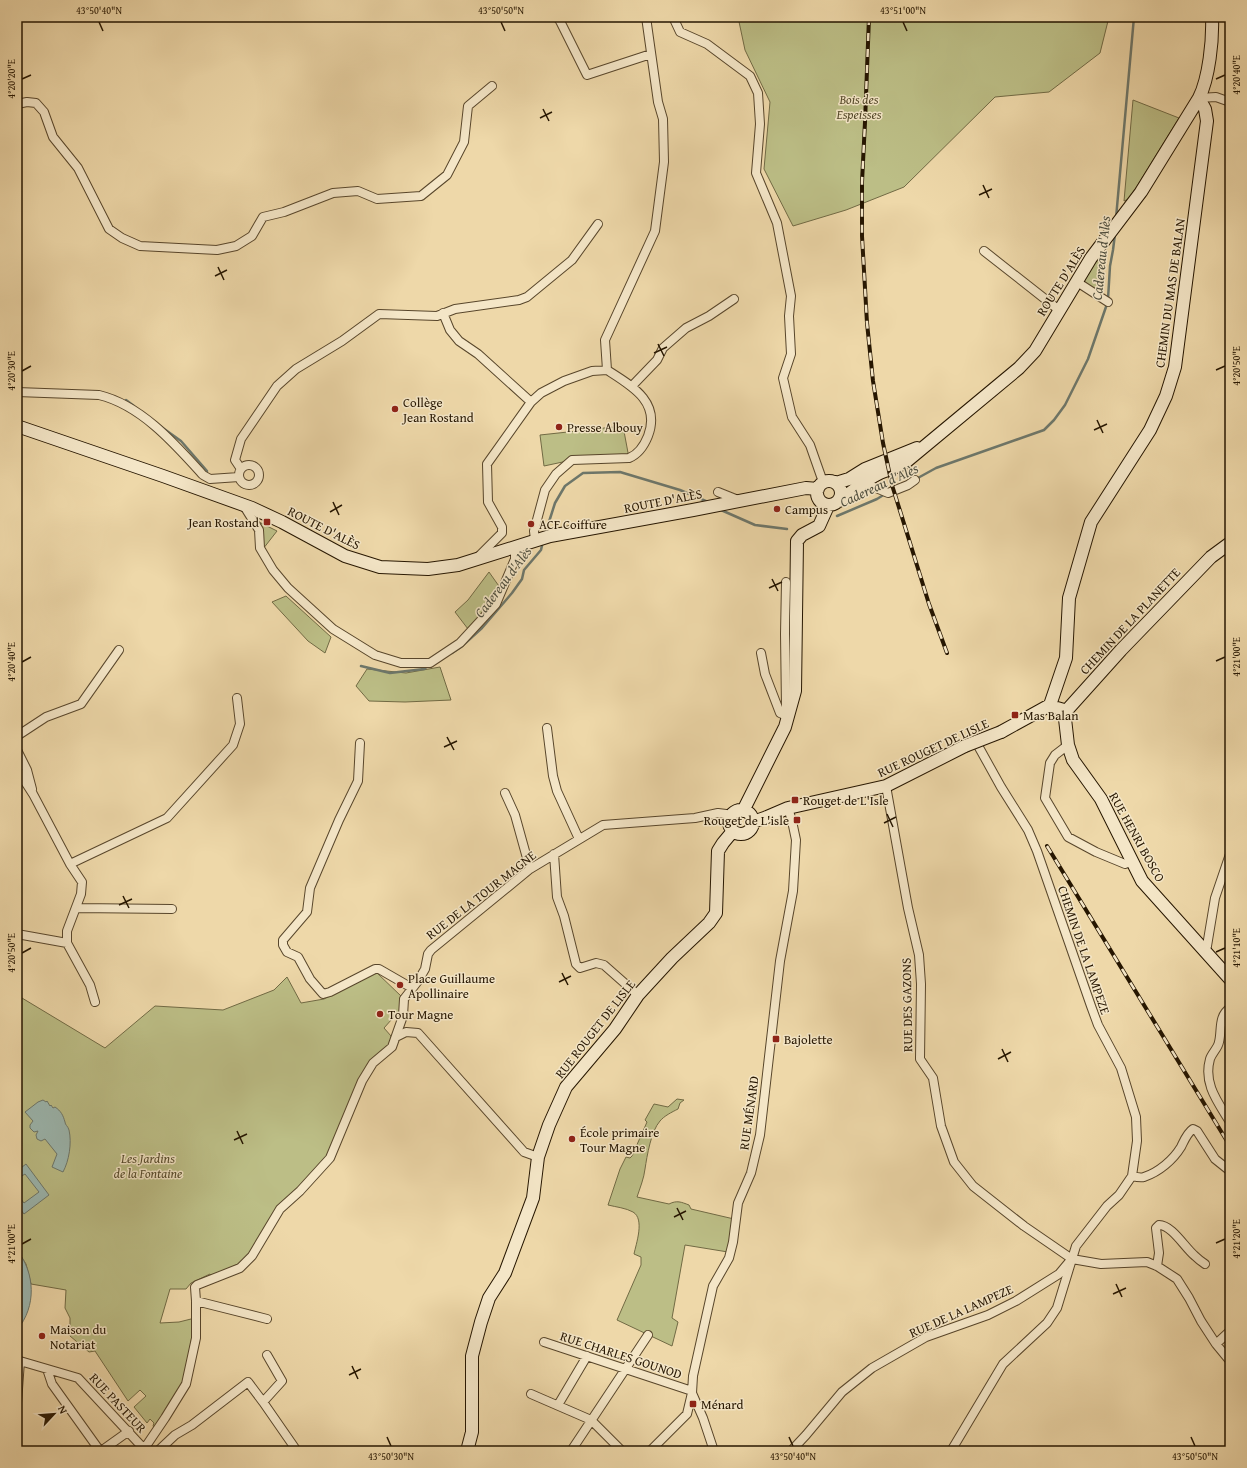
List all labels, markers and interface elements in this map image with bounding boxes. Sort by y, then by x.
text: 43°50'40"N [76,3,122,18]
text: 43°50'50"N [478,3,524,18]
text: 43°51'00"N [880,3,926,18]
text: 4°20'40"E [1229,55,1244,95]
text: 4°20'20"E [4,59,19,99]
park label: Bois des Espeisses [836,90,882,124]
water label: Cadereau d'Alès [1087,215,1115,301]
street label: CHEMIN DU MAS DE BALAN [1150,217,1190,369]
street label: ROUTE D'ALÈS [1032,242,1090,320]
text: 4°20'50"E [1229,346,1244,386]
text: 4°20'30"E [4,351,19,391]
place label: Collège Jean Rostand [401,393,474,427]
marker: Collège Jean Rostand [390,404,400,414]
place label: Presse Albouy [567,418,643,437]
marker: Presse Albouy [554,422,564,432]
water label: Cadereau d'Alès [837,458,921,512]
street label: ROUTE D'ALÈS [622,484,704,518]
place label: Campus [785,500,828,519]
street label: ROUTE D'ALÈS [284,502,364,554]
marker: Campus [772,504,782,514]
place label: Jean Rostand [186,513,259,532]
place label: ACF Coiffure [539,515,607,534]
marker: Jean Rostand [262,517,272,527]
marker: ACF Coiffure [526,519,536,529]
water label: Cadereau d'Alès [470,542,536,622]
street label: CHEMIN DE LA PLANETTE [1075,563,1185,679]
text: 4°21'00"E [1229,637,1244,677]
text: 4°20'40"E [4,642,19,682]
place label: Mas Balan [1023,706,1079,725]
marker: Mas Balan [1010,710,1020,720]
street label: RUE ROUGET DE LISLE [874,714,992,782]
street label: RUE HENRI BOSCO [1104,789,1170,885]
place label: Rouget de L'Isle [803,791,889,810]
marker: Rouget de L'Isle [790,795,800,805]
place label: Rouget de L'isle [704,811,789,830]
marker: Rouget de L'isle [792,815,802,825]
street label: RUE DE LA TOUR MAGNE [422,846,540,944]
street label: CHEMIN DE LA LAMPEZE [1053,883,1115,1017]
text: 4°21'10"E [1229,928,1244,968]
text: 4°20'50"E [4,933,19,973]
street label: RUE DES GAZONS [897,958,917,1052]
place label: Place Guillaume Apollinaire [408,969,495,1003]
street label: RUE ROUGET DE LISLE [550,975,640,1082]
marker: Place Guillaume Apollinaire [395,980,405,990]
place label: Tour Magne [388,1005,453,1024]
marker: Tour Magne [375,1009,385,1019]
place label: Bajolette [784,1030,833,1049]
marker: Bajolette [771,1034,781,1044]
street label: RUE MÉNARD [734,1075,764,1151]
place label: École primaire Tour Magne [580,1123,659,1157]
marker: École primaire Tour Magne [567,1134,577,1144]
park label: Les Jardins de la Fontaine [114,1149,182,1183]
text: 4°21'20"E [1229,1219,1244,1259]
text: 4°21'00"E [4,1224,19,1264]
street label: RUE DE LA LAMPEZE [906,1279,1016,1342]
place label: Maison du Notariat [50,1320,106,1354]
street label: RUE CHARLES GOUNOD [558,1326,684,1384]
marker: Maison du Notariat [37,1331,47,1341]
street label: RUE PASTEUR [85,1369,151,1438]
north arrow [34,1394,74,1434]
place label: Ménard [701,1395,743,1414]
marker: Ménard [688,1399,698,1409]
text: N [54,1403,72,1417]
text: 43°50'30"N [368,1449,414,1464]
text: 43°50'40"N [770,1449,816,1464]
text: 43°50'50"N [1172,1449,1218,1464]

